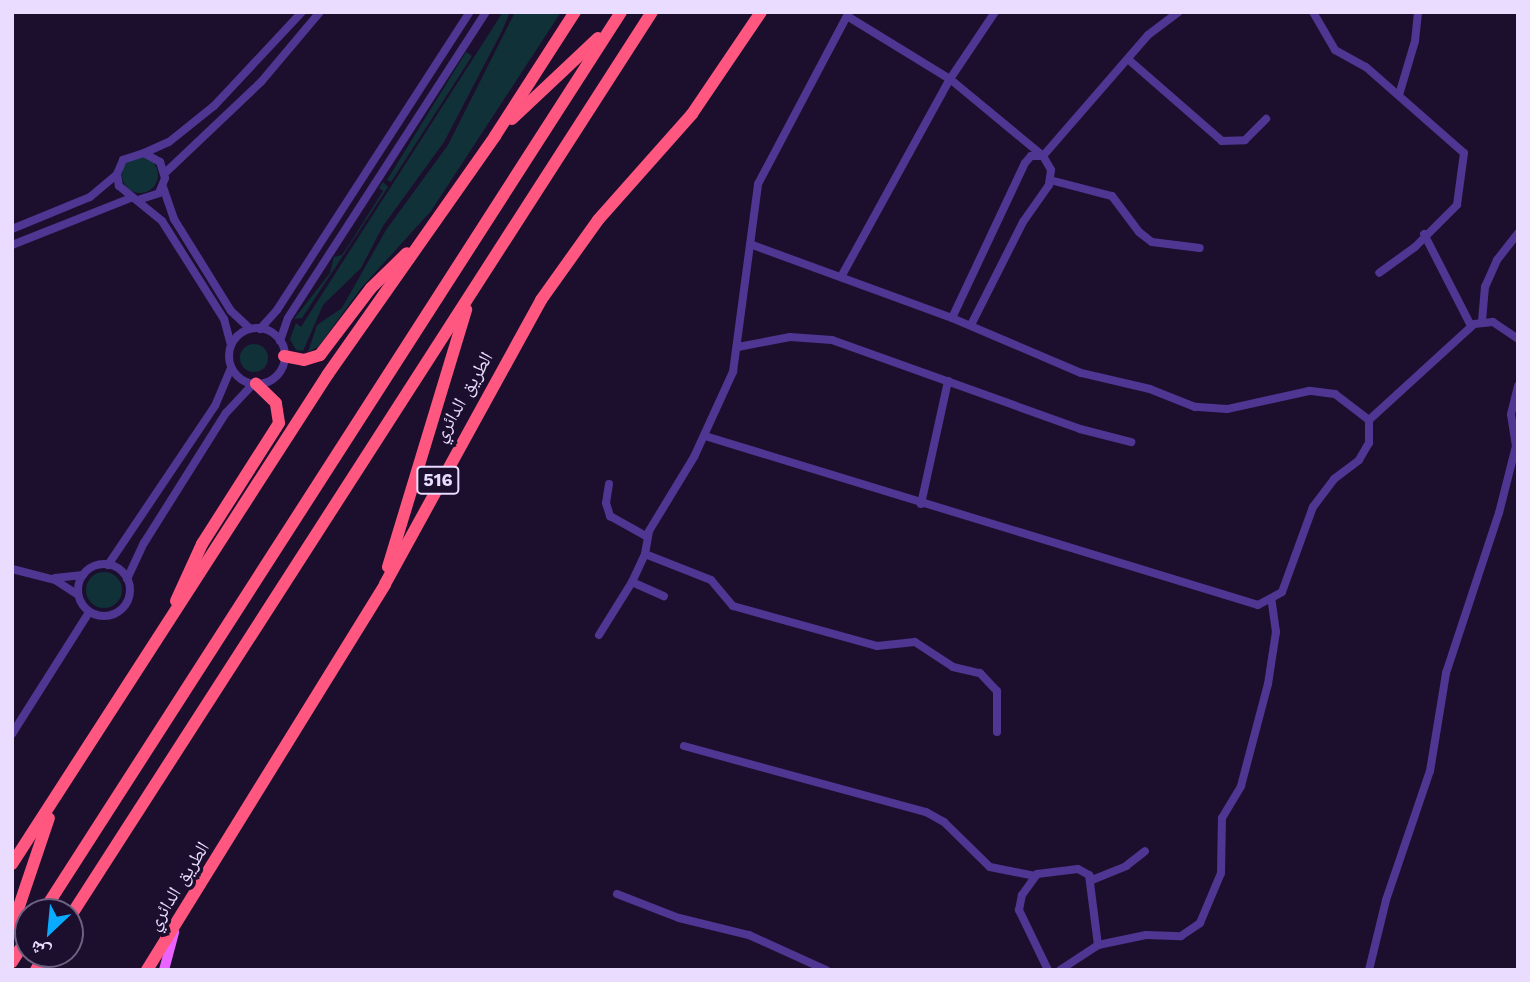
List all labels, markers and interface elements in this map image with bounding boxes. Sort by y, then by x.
street label: الطريق الدائري [428,348,498,446]
road number: 516 [415,466,461,494]
street label: الطريق الدائري [142,838,214,934]
north arrow [14,898,84,968]
text: ش [26,936,55,965]

